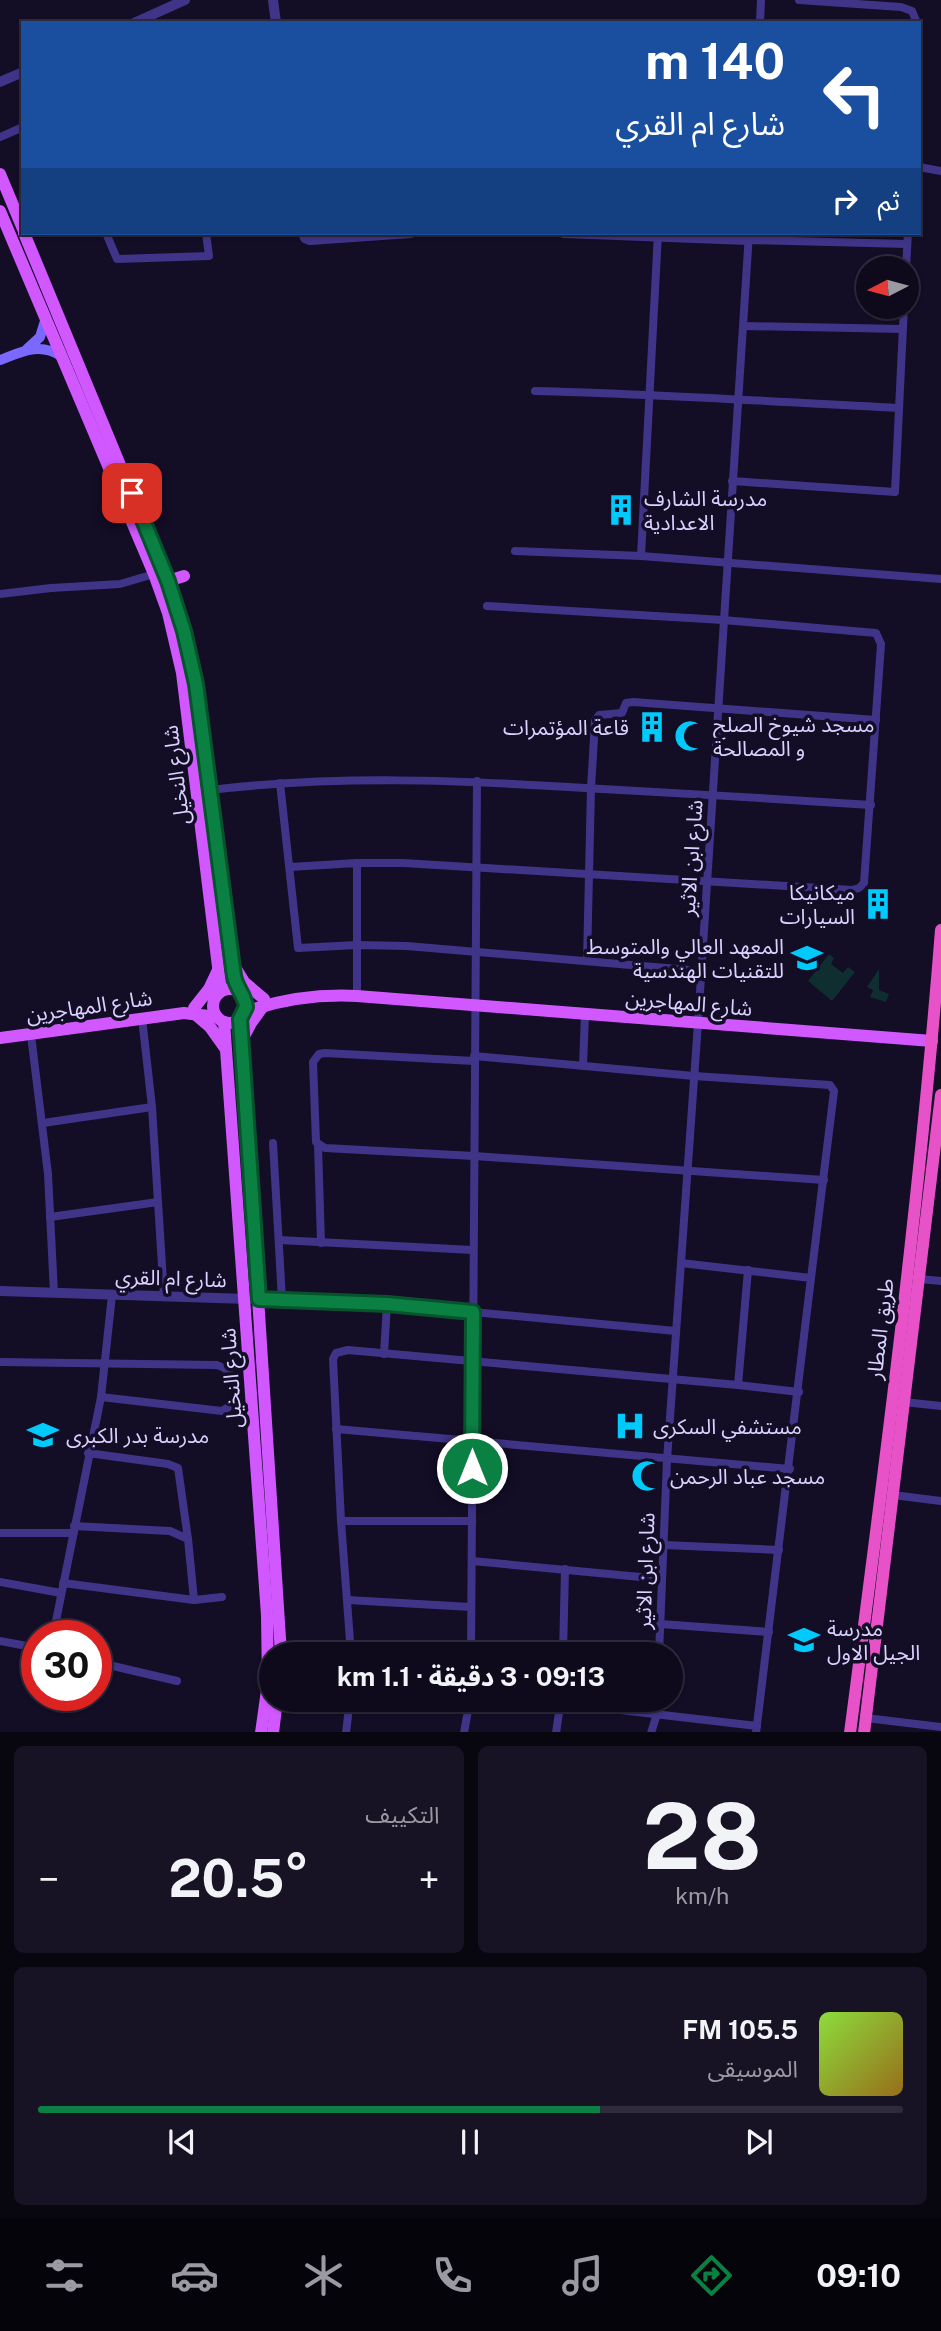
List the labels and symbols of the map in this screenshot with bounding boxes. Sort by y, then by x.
north arrow [856,256,919,318]
pin [102,463,162,523]
place label: مدرسة الشارف الاعدادية [644,486,767,535]
building icon: مدرسة الشارف الاعدادية [604,493,638,527]
building icon: قاعة المؤتمرات [635,710,669,744]
place label: مسجد شيوخ الصلح و المصالحة [713,712,875,761]
place label: قاعة المؤتمرات [503,715,629,740]
mosque icon: مسجد شيوخ الصلح و المصالحة [673,719,707,753]
street label: شارع النخيل [157,723,197,826]
street label: شارع ابن الاثير [674,799,711,918]
place label: ميكانيكا السيارات [780,880,855,929]
building icon: ميكانيكا السيارات [861,887,895,921]
place label: المعهد العالي والمتوسط للتقنيات الهندسية [586,934,784,983]
school or university icon: المعهد العالي والمتوسط للتقنيات الهندسية [790,941,824,975]
street label: شارع المهاجرين [24,985,154,1030]
street label: شارع المهاجرين [624,985,753,1024]
street label: شارع ام القري [115,1264,227,1296]
street label: طريق المطار [861,1277,900,1382]
street label: شارع النخيل [215,1327,250,1429]
hospital icon: مستشفي السكرى [613,1409,647,1443]
place label: مستشفي السكرى [653,1414,802,1442]
school or university icon: مدرسة بدر الكبرى [26,1418,60,1452]
place label: مدرسة بدر الكبرى [66,1423,209,1448]
position arrow [435,1431,509,1505]
mosque icon: مسجد عباد الرحمن [630,1459,664,1493]
place label: مسجد عباد الرحمن [670,1464,825,1489]
street label: شارع ابن الاثير [630,1512,663,1631]
place label: مدرسة الجيل الاول [827,1616,920,1665]
speed limit sign: 30 [21,1620,112,1711]
school or university icon: مدرسة الجيل الاول [787,1623,821,1657]

